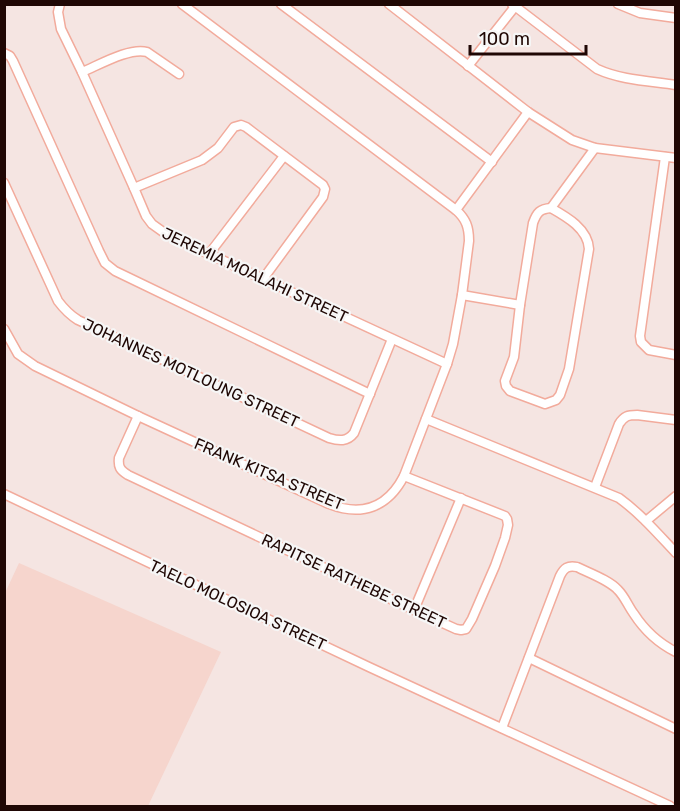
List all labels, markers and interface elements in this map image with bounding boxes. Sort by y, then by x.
scale bar [470,18,586,56]
text: 100 m [479,28,530,50]
street label: JEREMIA MOALAHI STREET [159,223,351,327]
street label: JOHANNES MOTLOUNG STREET [80,314,302,432]
street label: FRANK KITSA STREET [191,434,347,514]
street label: RAPITSE RATHEBE STREET [259,530,449,632]
street label: TAELO MOLOSIOA STREET [147,556,329,654]

